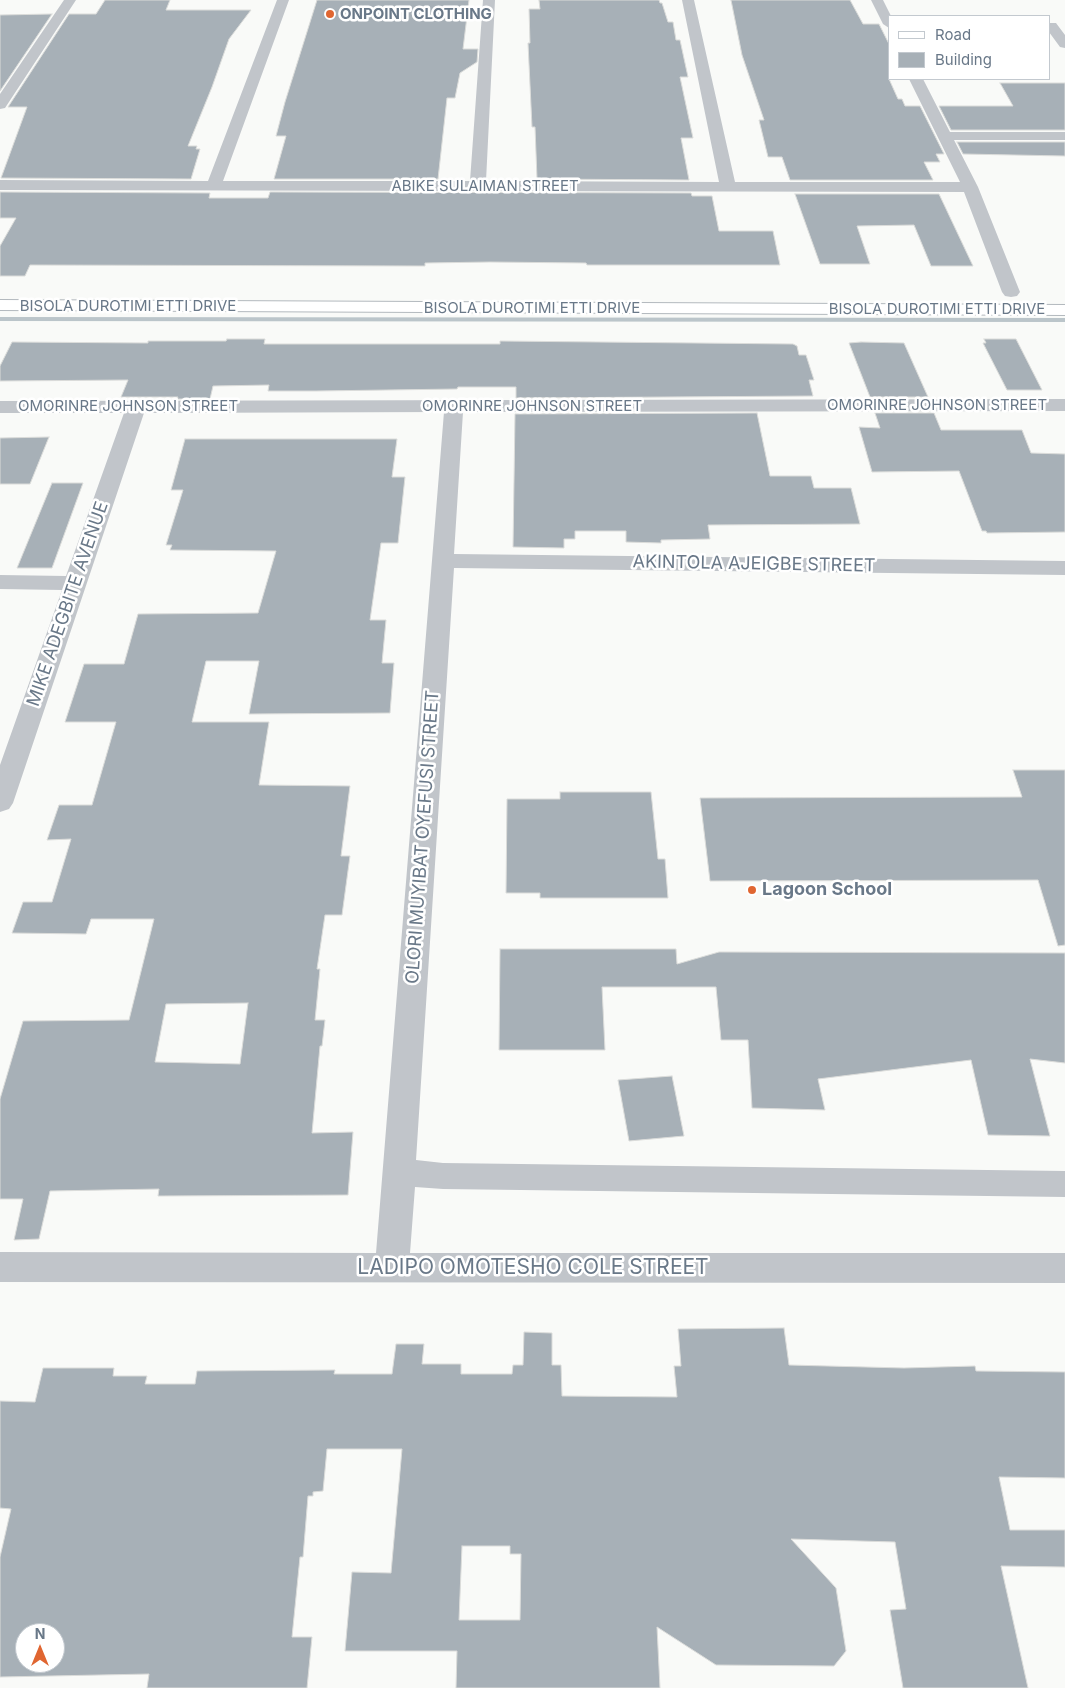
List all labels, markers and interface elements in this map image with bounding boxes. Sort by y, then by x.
place label: ONPOINT CLOTHING [340,5,492,23]
marker: ONPOINT CLOTHING [324,8,336,20]
legend [888,15,1050,80]
text: Road [935,25,971,44]
text: Building [935,50,992,69]
street label: ABIKE SULAIMAN STREET [391,177,579,195]
street label: BISOLA DUROTIMI ETTI DRIVE [20,297,236,315]
street label: BISOLA DUROTIMI ETTI DRIVE [424,299,640,317]
street label: BISOLA DUROTIMI ETTI DRIVE [829,300,1045,318]
street label: OMORINRE JOHNSON STREET [827,396,1047,414]
street label: OMORINRE JOHNSON STREET [18,397,238,415]
street label: OMORINRE JOHNSON STREET [422,397,642,415]
street label: MIKE ADEGBITE AVENUE [23,499,113,709]
street label: AKINTOLA AJEIGBE STREET [632,551,876,577]
street label: OLORI MUYIBAT OYEFUSI STREET [402,689,444,985]
place label: Lagoon School [762,879,892,901]
marker: Lagoon School [746,884,758,896]
street label: LADIPO OMOTESHO COLE STREET [357,1255,709,1281]
north arrow [15,1623,65,1673]
text: N [35,1625,45,1642]

